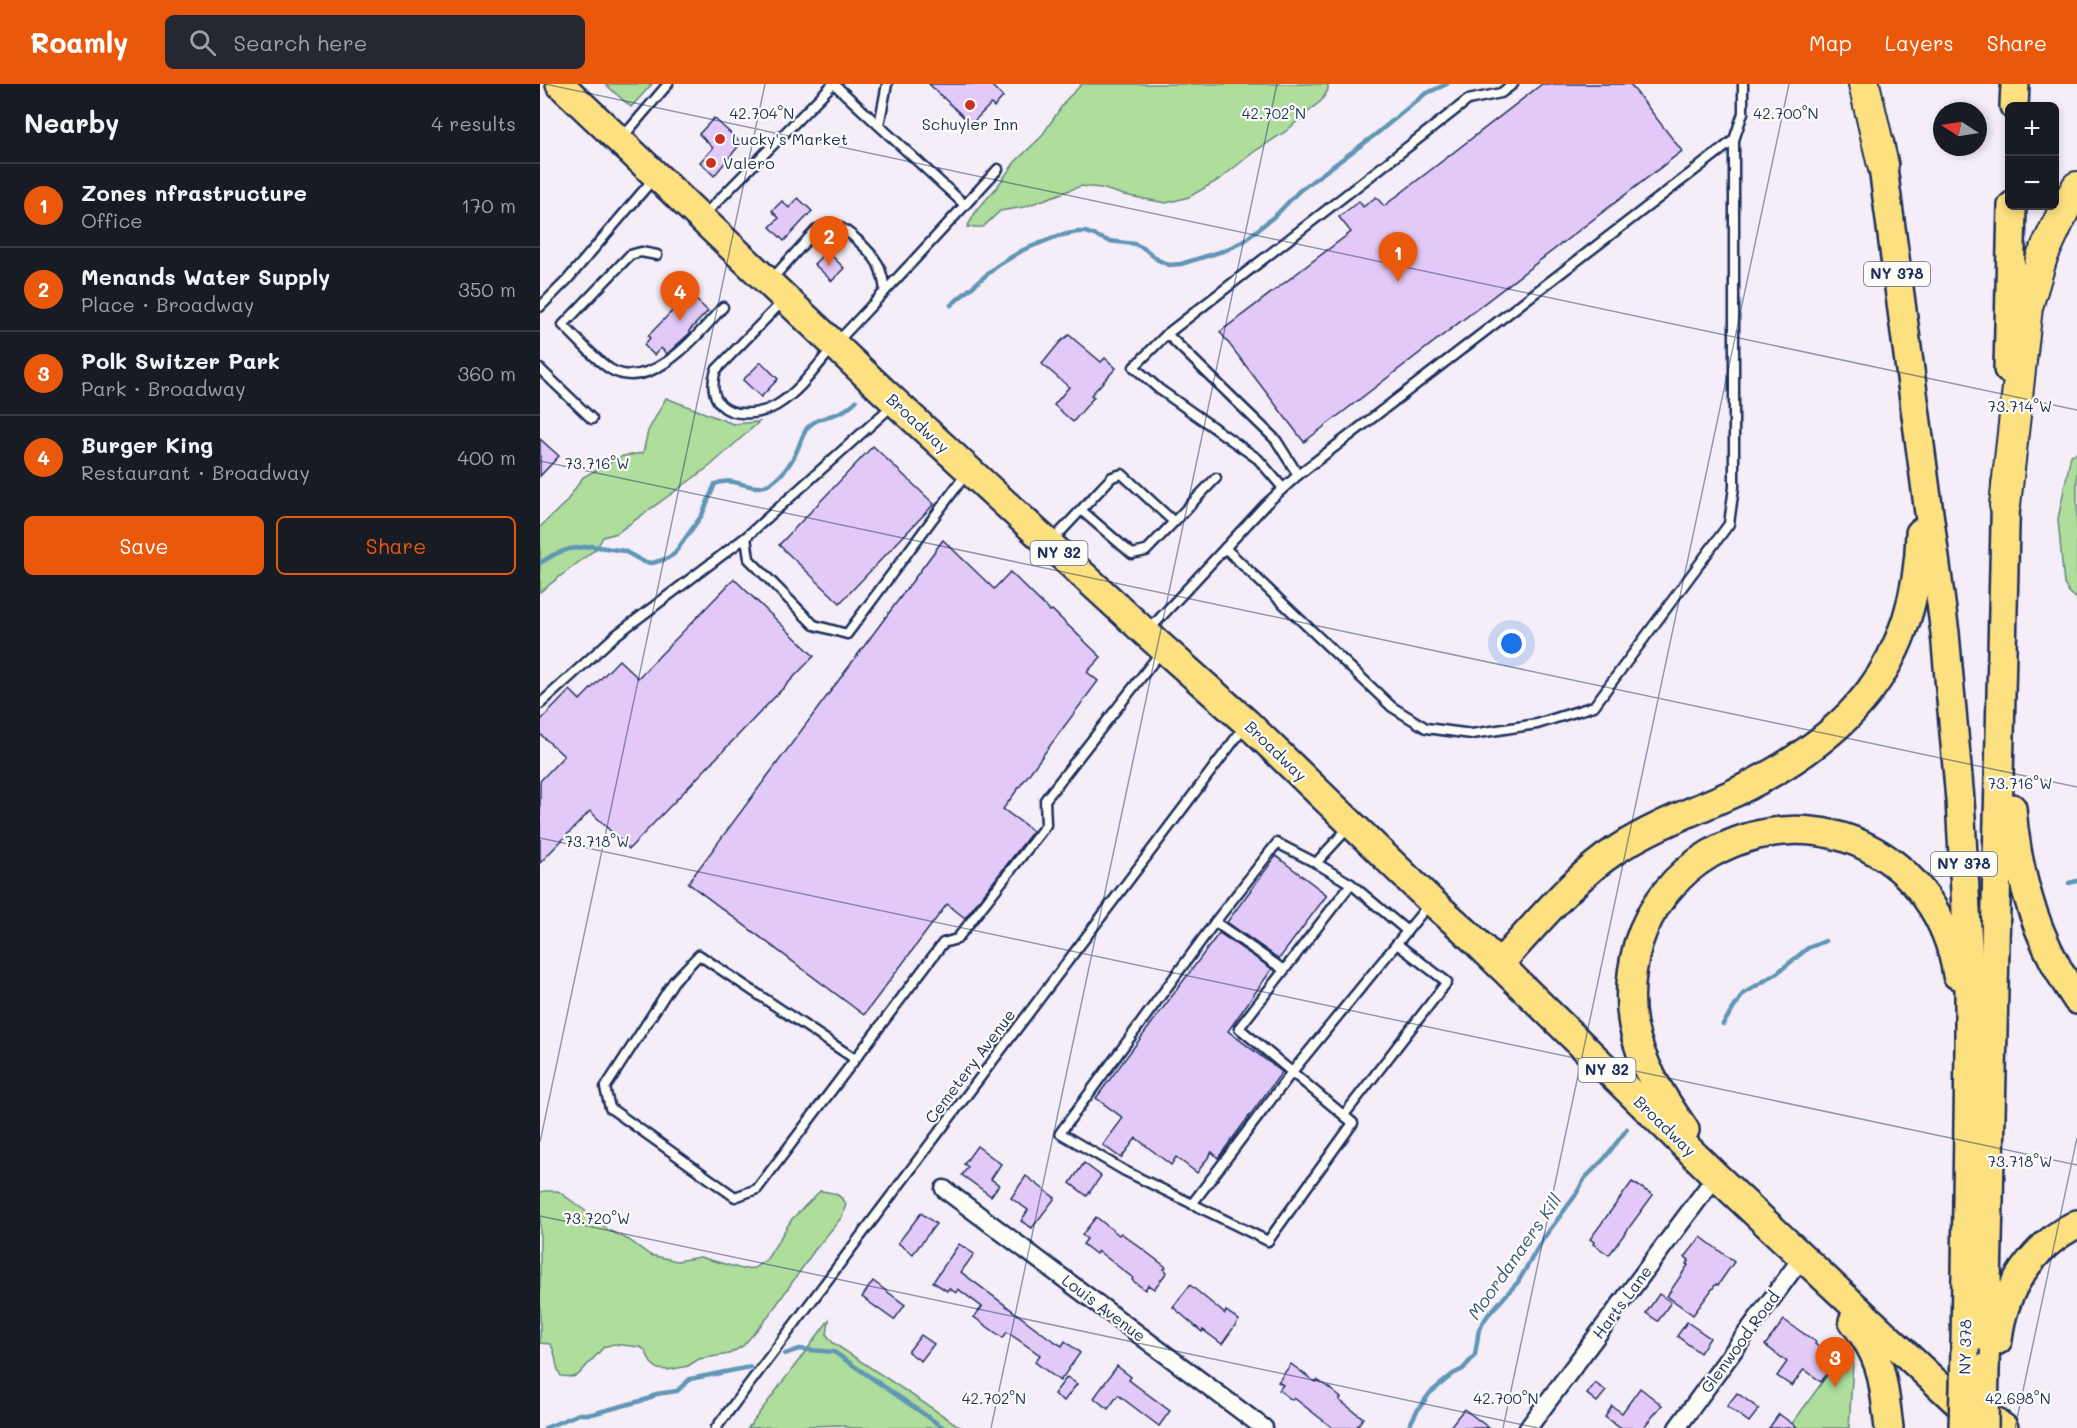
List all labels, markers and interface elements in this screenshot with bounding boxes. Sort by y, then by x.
search box [165,15,585,69]
text: Roamly [30,24,129,60]
icon: search [186,26,219,59]
text: Search here [234,28,367,57]
text: Map [1809,29,1852,56]
text: Layers [1885,29,1954,56]
text: Share [1987,29,2047,56]
marker: Schuyler Inn [963,98,977,112]
north arrow [1933,102,1987,156]
map controls [2005,102,2059,210]
button: + [2005,102,2059,156]
text: 42.704°N [730,103,794,123]
text: 42.702°N [1242,103,1306,123]
text: 42.700°N [1753,103,1819,123]
text: Nearby [24,106,119,140]
text: 4 results [431,110,516,136]
place label: Schuyler Inn [922,113,1018,134]
place label: Lucky's Market [732,128,848,149]
marker: Lucky's Market [713,132,727,146]
place label: Valero [723,152,775,173]
marker: Valero [704,156,718,170]
button: − [2005,156,2059,210]
text: Zones nfrastructure [81,178,307,207]
text: 1 [39,192,48,218]
text: 170 m [461,192,516,218]
text: Office [81,207,143,233]
pin: 2 [810,216,848,266]
pin: 1 [1378,232,1418,282]
text: Menands Water Supply [81,262,330,291]
road number: NY 378 [1864,262,1930,286]
pin: 4 [660,272,700,321]
text: 2 [38,276,49,302]
text: 350 m [458,276,516,302]
text: Place · Broadway [81,291,254,317]
text: Polk Switzer Park [81,346,280,375]
text: 3 [38,360,50,386]
text: 360 m [458,360,516,386]
text: Park · Broadway [81,375,246,401]
street label: Broadway [883,388,954,457]
text: 73.714°W [1988,396,2052,416]
text: Burger King [81,430,213,459]
text: 4 [37,444,50,470]
text: 400 m [457,444,516,470]
text: 73.716°W [565,453,629,473]
text: Restaurant · Broadway [81,459,310,485]
button: Save [24,516,264,575]
button: Share [276,516,516,575]
road number: NY 32 [1030,541,1088,565]
your location [1497,629,1526,658]
street label: Broadway [1241,716,1312,785]
text: 73.716°W [1988,773,2052,793]
text: 73.718°W [565,831,629,851]
road number: NY 378 [1931,852,1997,876]
street label: Cemetery Avenue [920,1004,1019,1127]
road number: NY 32 [1578,1058,1636,1082]
street label: Broadway [1630,1091,1701,1160]
text: 73.718°W [1988,1151,2052,1171]
water label: Moordanaers Kill [1462,1188,1567,1324]
text: 73.720°W [564,1208,630,1228]
street label: Harts Lane [1587,1261,1656,1343]
street label: Louis Avenue [1058,1269,1150,1346]
street label: Glenwood Road [1695,1287,1784,1397]
street label: NY 378 [1954,1319,1975,1375]
pin: 3 [1816,1338,1854,1387]
text: 42.702°N [962,1388,1026,1408]
text: 42.700°N [1473,1388,1539,1408]
text: 42.698°N [1985,1388,2051,1408]

